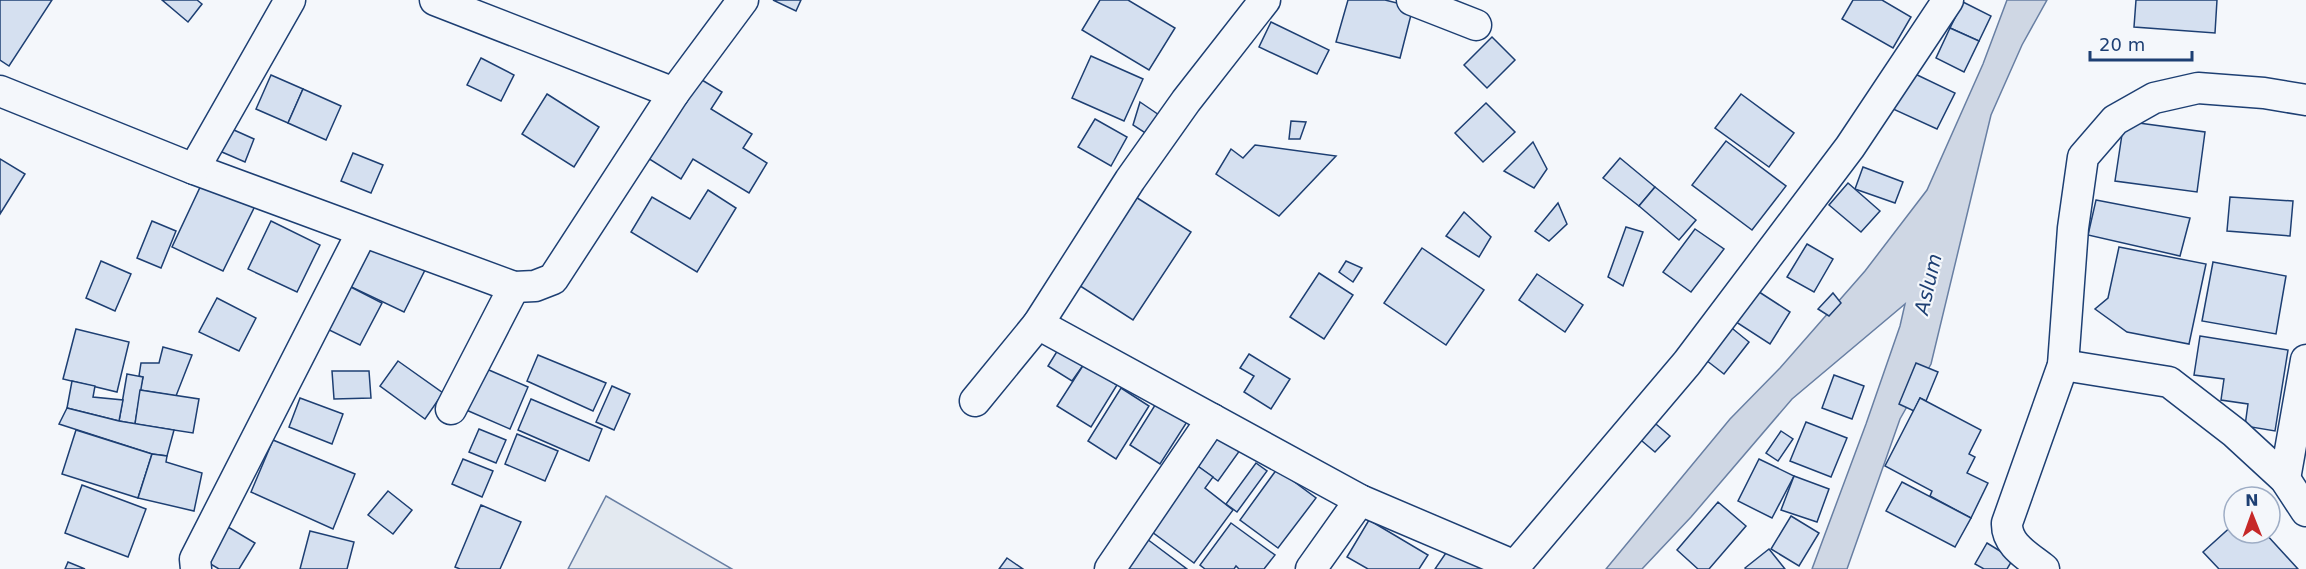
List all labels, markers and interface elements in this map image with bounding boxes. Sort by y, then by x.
scale bar [2090,24,2192,62]
text: 20 m [2099,34,2145,55]
water label: Aslum [1909,251,1947,319]
north arrow [2222,485,2282,545]
text: N [2245,491,2259,510]

